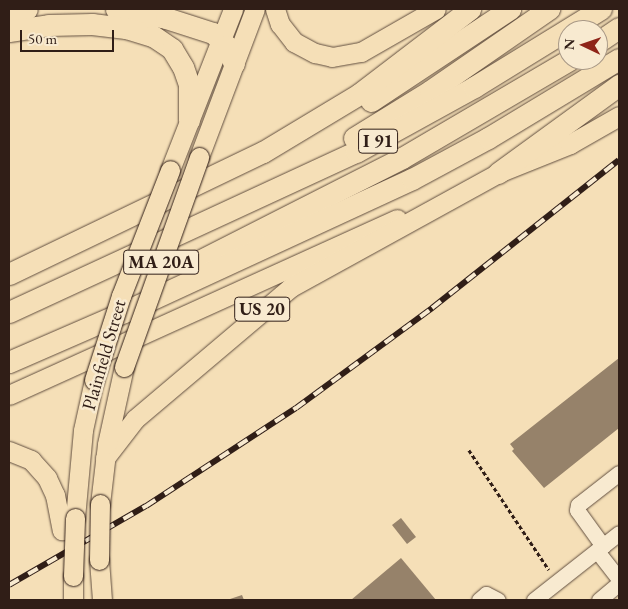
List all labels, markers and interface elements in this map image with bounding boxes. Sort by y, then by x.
scale bar [22,20,116,52]
north arrow [558,20,608,70]
text: 50 m [28,29,57,48]
text: N [560,38,578,50]
road number: I 91 [358,125,398,156]
road number: MA 20A [122,246,200,278]
road number: US 20 [233,294,291,324]
street label: Plainfield Street [77,297,131,413]

